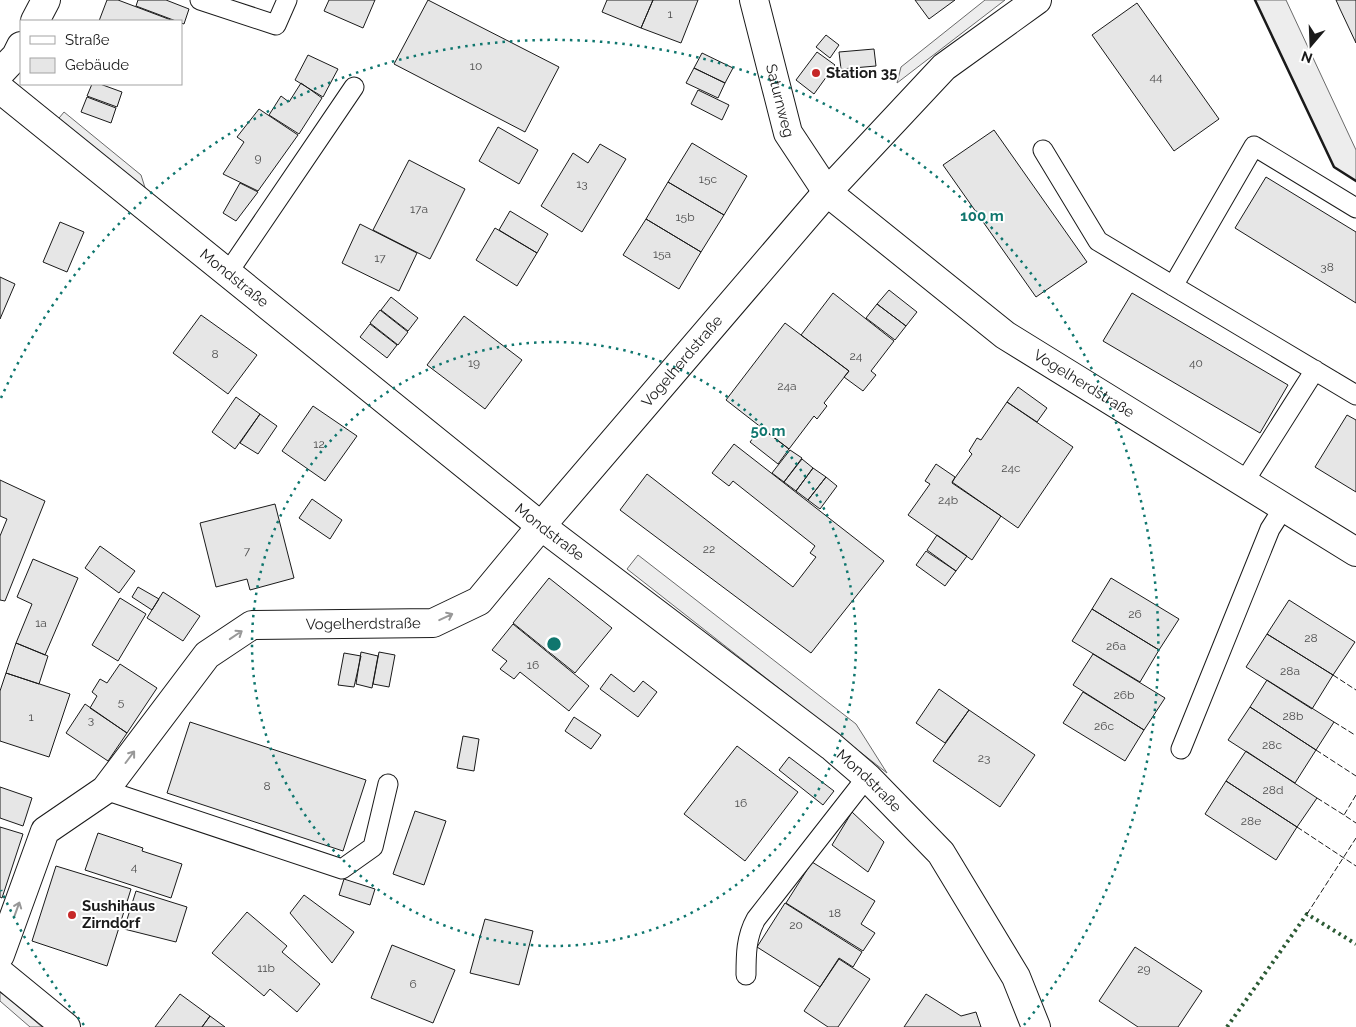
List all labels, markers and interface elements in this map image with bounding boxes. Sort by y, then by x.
house number: 1 [667,7,673,21]
legend [20,20,182,85]
north arrow [1286,20,1336,70]
text: Straße [65,31,110,49]
text: N [1299,48,1314,67]
text: Gebäude [65,56,129,74]
house number: 10 [470,59,482,73]
street label: Saturnweg [762,62,798,139]
place label: Station 35 [826,64,897,82]
marker: Station 35 [810,67,822,79]
house number: 44 [1149,70,1163,84]
house number: 9 [254,151,262,165]
house number: 15c [699,172,718,186]
house number: 13 [576,177,588,191]
house number: 17a [410,202,428,216]
text: 100 m [960,207,1004,225]
house number: 15b [675,210,695,224]
street label: Mondstraße [196,245,272,311]
house number: 15a [653,247,671,261]
house number: 17 [374,251,386,265]
house number: 38 [1320,260,1334,274]
street label: Vogelherdstraße [638,312,726,411]
street label: Vogelherdstraße [1030,346,1138,422]
house number: 8 [211,347,219,361]
house number: 24 [850,349,863,363]
house number: 19 [468,356,480,370]
house number: 40 [1189,356,1203,370]
house number: 24a [777,379,797,393]
text: 50 m [750,422,786,440]
house number: 12 [313,437,325,451]
house number: 24c [1001,461,1021,475]
house number: 24b [938,493,958,507]
street label: Mondstraße [511,500,588,565]
house number: 22 [703,542,715,556]
house number: 7 [244,544,251,558]
house number: 26 [1128,607,1142,621]
one-way arrow [438,611,453,621]
street label: Vogelherdstraße [305,614,421,633]
house number: 1a [35,616,47,630]
one-way arrow [229,630,243,641]
house number: 28 [1304,631,1318,645]
centre of rings [545,635,563,653]
house number: 26a [1106,639,1126,653]
house number: 16 [527,658,539,672]
house number: 28a [1280,664,1300,678]
house number: 26b [1114,688,1134,702]
house number: 5 [118,695,125,709]
house number: 28b [1283,709,1303,723]
house number: 1 [28,710,34,724]
house number: 3 [88,713,94,727]
house number: 26c [1094,719,1114,733]
house number: 28c [1262,738,1282,752]
street label: Mondstraße [833,746,905,816]
one-way arrow [125,751,136,764]
house number: 23 [978,751,990,765]
house number: 8 [263,779,271,793]
house number: 28d [1263,783,1283,797]
house number: 16 [735,796,747,810]
house number: 28e [1241,814,1261,828]
house number: 4 [131,860,138,874]
place label: Sushihaus Zirndorf [82,897,155,932]
one-way arrow [13,902,22,917]
house number: 18 [829,906,841,920]
marker: Sushihaus Zirndorf [66,909,78,921]
house number: 20 [789,918,803,932]
house number: 11b [257,961,275,975]
house number: 29 [1137,962,1151,976]
house number: 6 [409,977,417,991]

